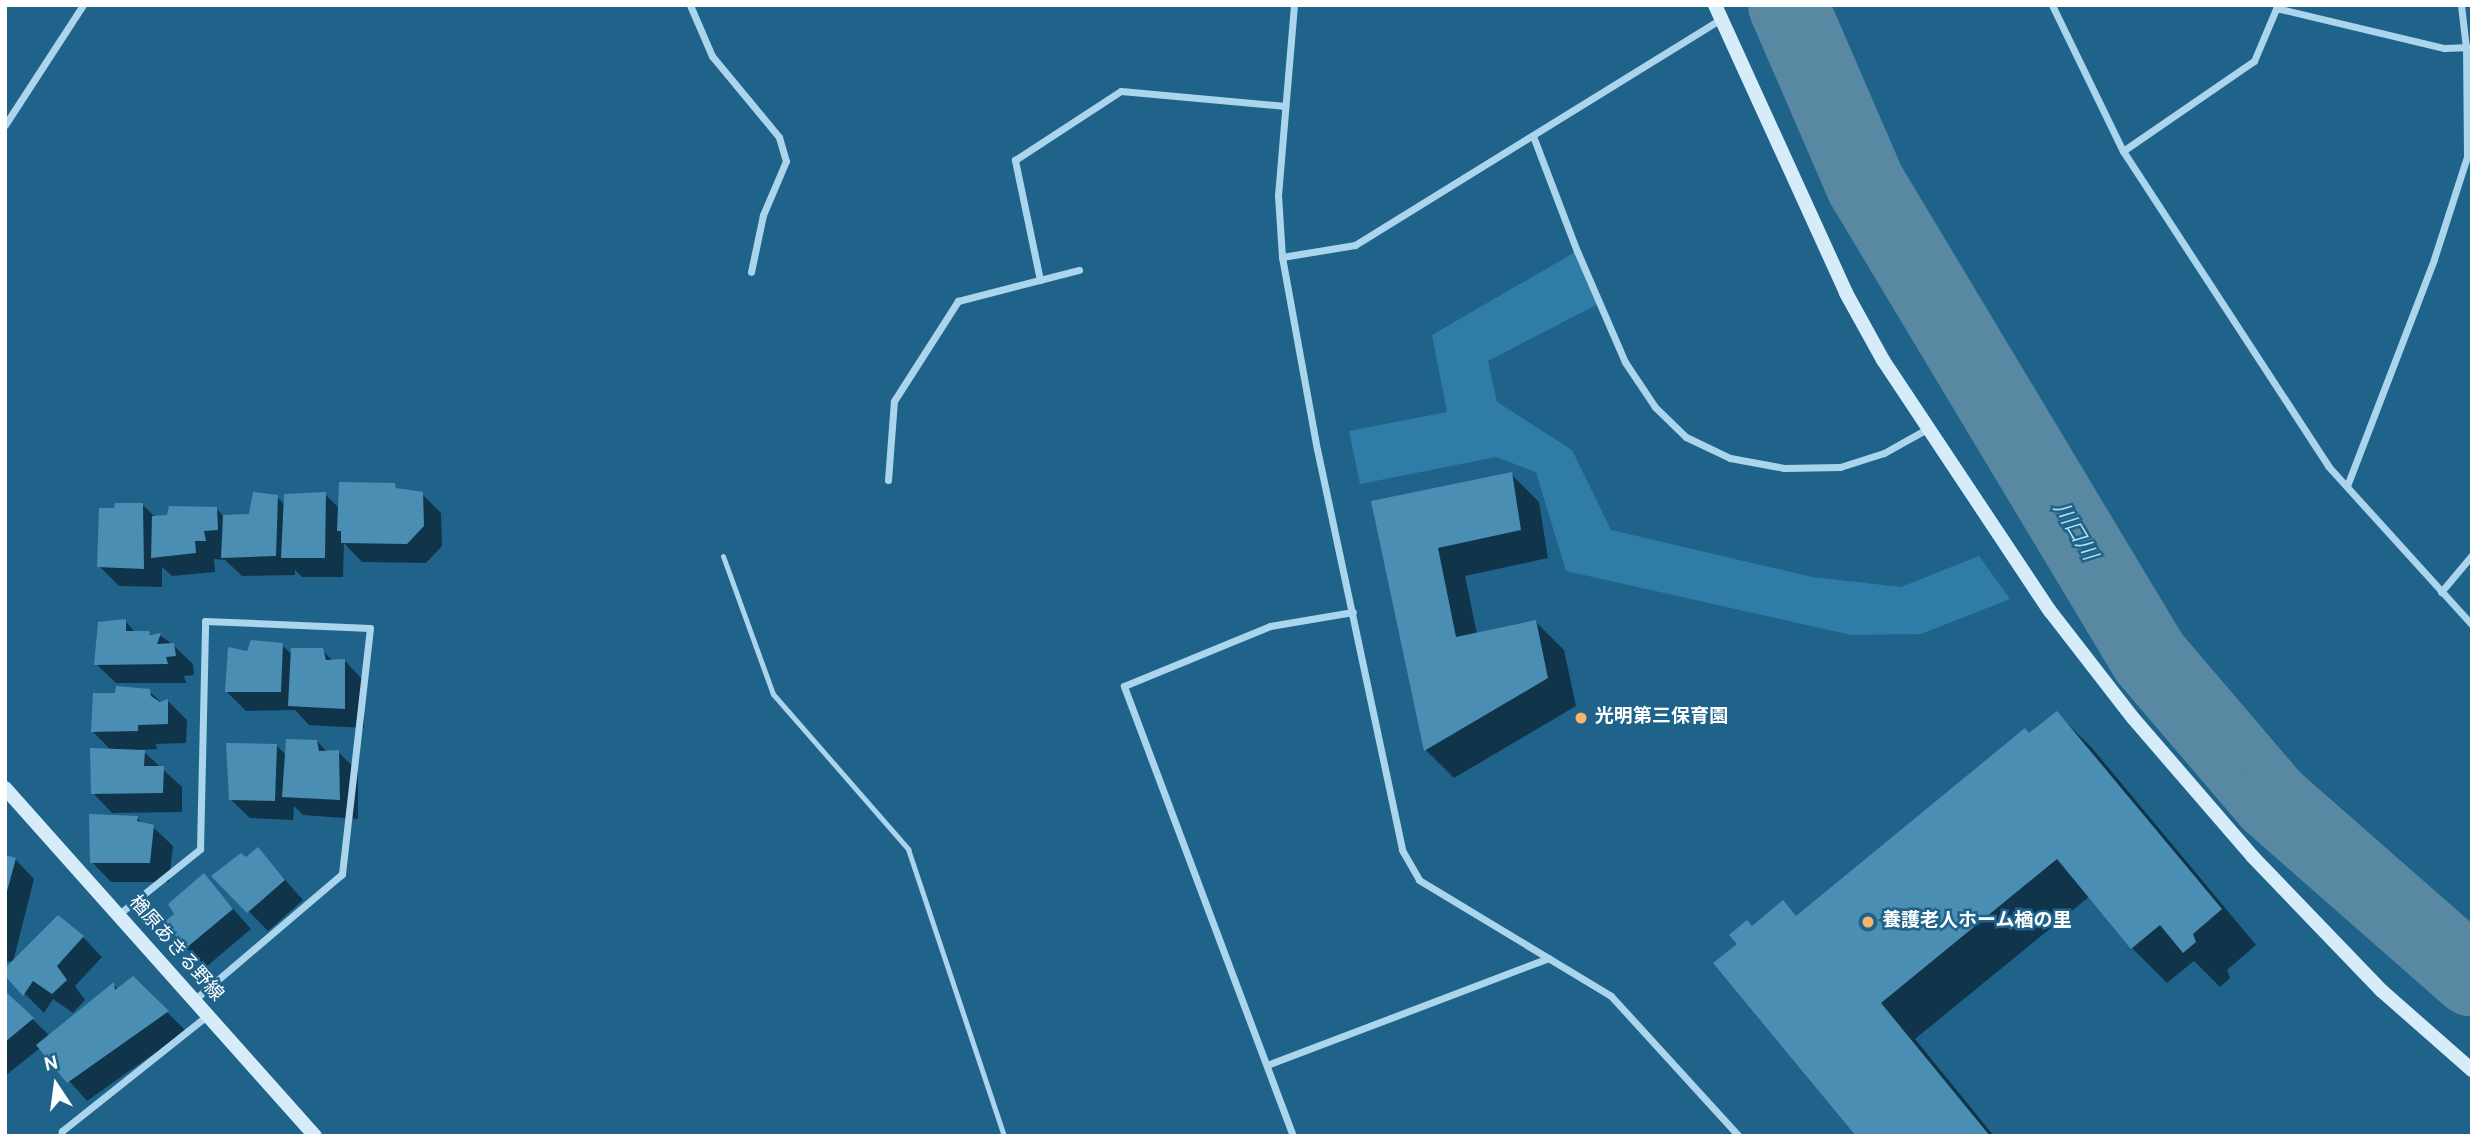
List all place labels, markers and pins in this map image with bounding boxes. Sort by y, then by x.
place label: 光明第三保育園 [1595,707,1728,729]
marker: 光明第三保育園 [1573,710,1589,726]
place label: 養護老人ホーム楢の里 [1882,911,2072,933]
marker: 養護老人ホーム楢の里 [1860,914,1876,930]

